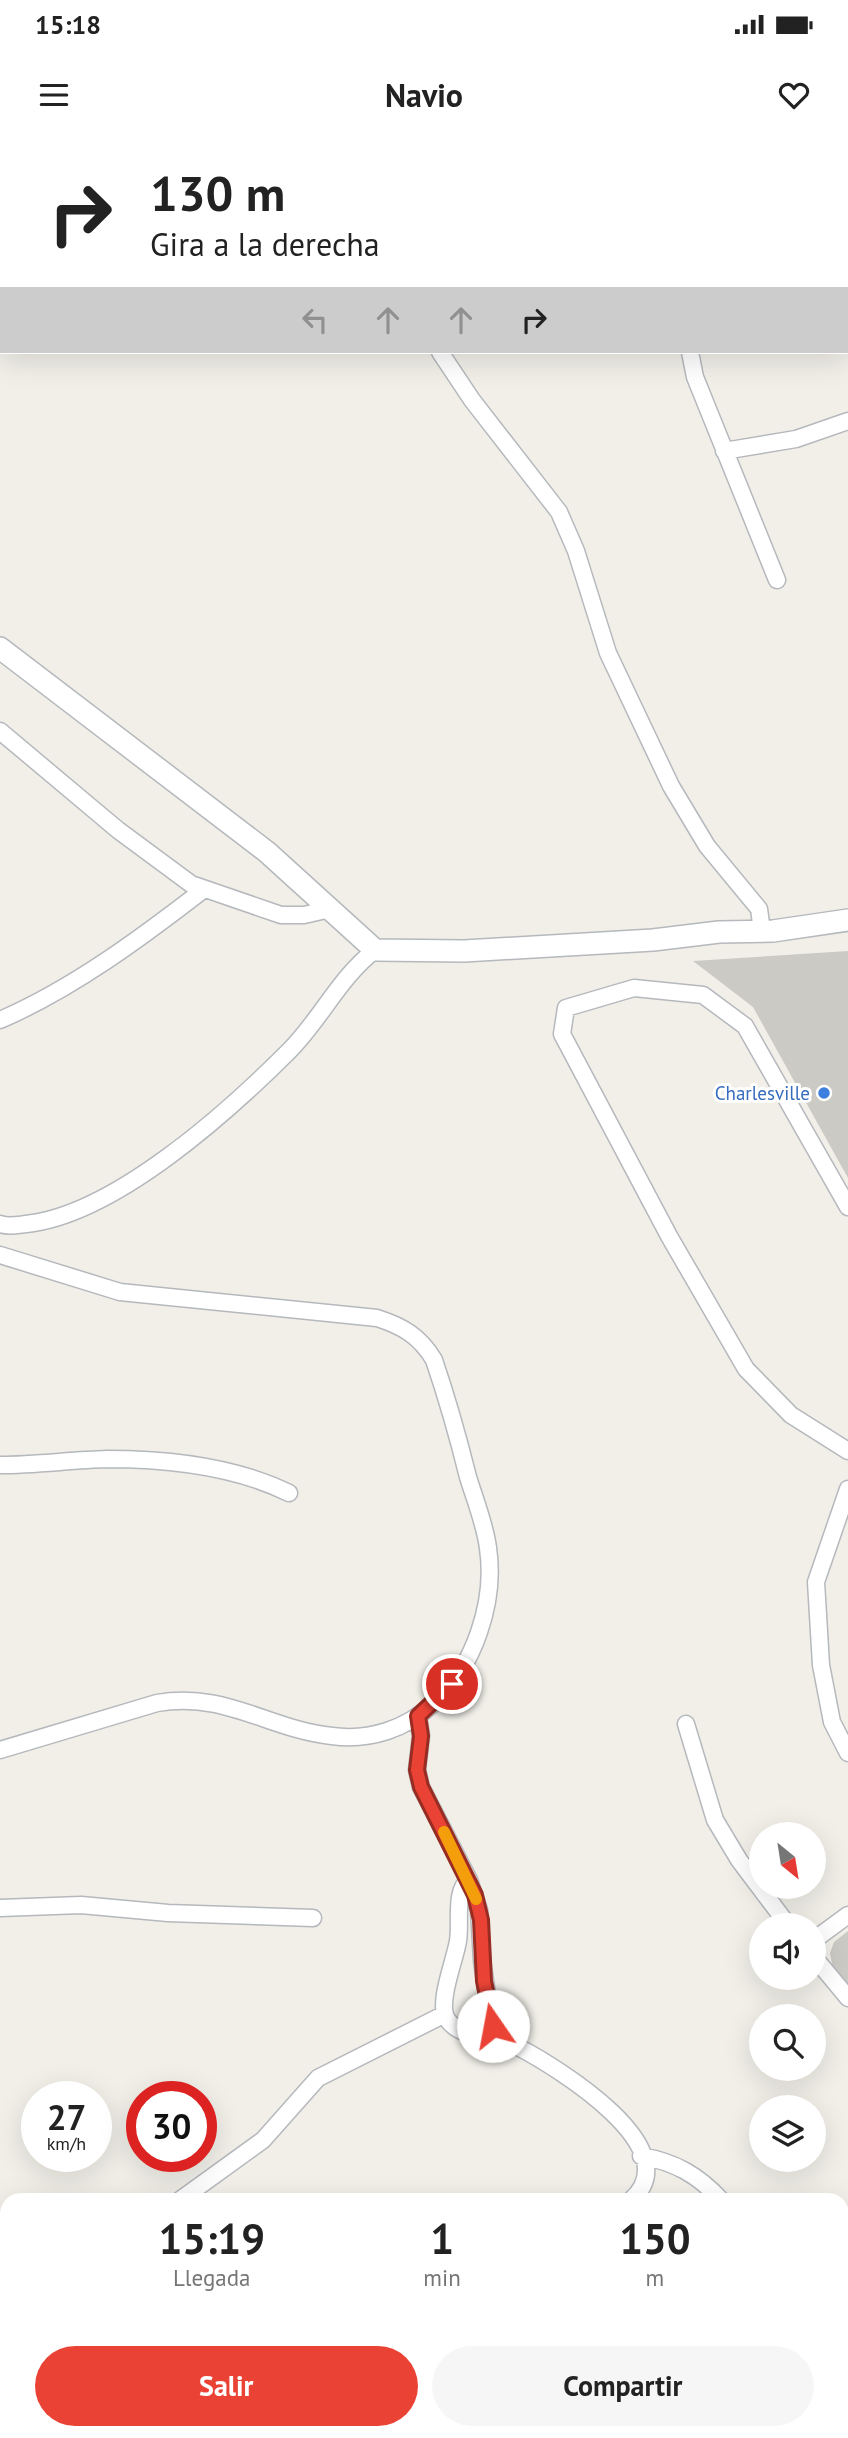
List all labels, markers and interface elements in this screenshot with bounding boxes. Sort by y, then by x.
text: 15:18 [35,8,101,41]
text: Navio [385,74,463,116]
icon: menu [35,76,73,114]
icon: heart [775,76,813,114]
text: 130 m [150,161,285,225]
icon: right [35,168,126,259]
text: Gira a la derecha [150,223,380,265]
icon: left [296,301,334,339]
icon: ahead [369,301,407,339]
icon: ahead [442,301,480,339]
icon: right [515,301,553,339]
place label: Charlesville [715,1081,810,1105]
marker: Charlesville [816,1085,832,1101]
pin [422,1654,482,1714]
icon: arrive [433,1665,471,1703]
north arrow [749,1822,826,1899]
map controls [749,1822,826,2172]
button: sound [749,1913,826,1990]
position arrow [456,1989,530,2063]
button: search [749,2004,826,2081]
speed limit sign: 30 [126,2081,217,2172]
text: 27 [47,2094,86,2140]
button: layers [749,2095,826,2172]
text: km/h [47,2132,86,2155]
text: 15:19 [158,2211,265,2266]
text: 1 [430,2211,454,2266]
text: 150 [619,2211,691,2266]
text: Llegada [173,2263,250,2292]
text: min [423,2263,461,2292]
text: m [646,2263,664,2292]
button: Salir [35,2346,418,2426]
button: Compartir [432,2346,814,2426]

